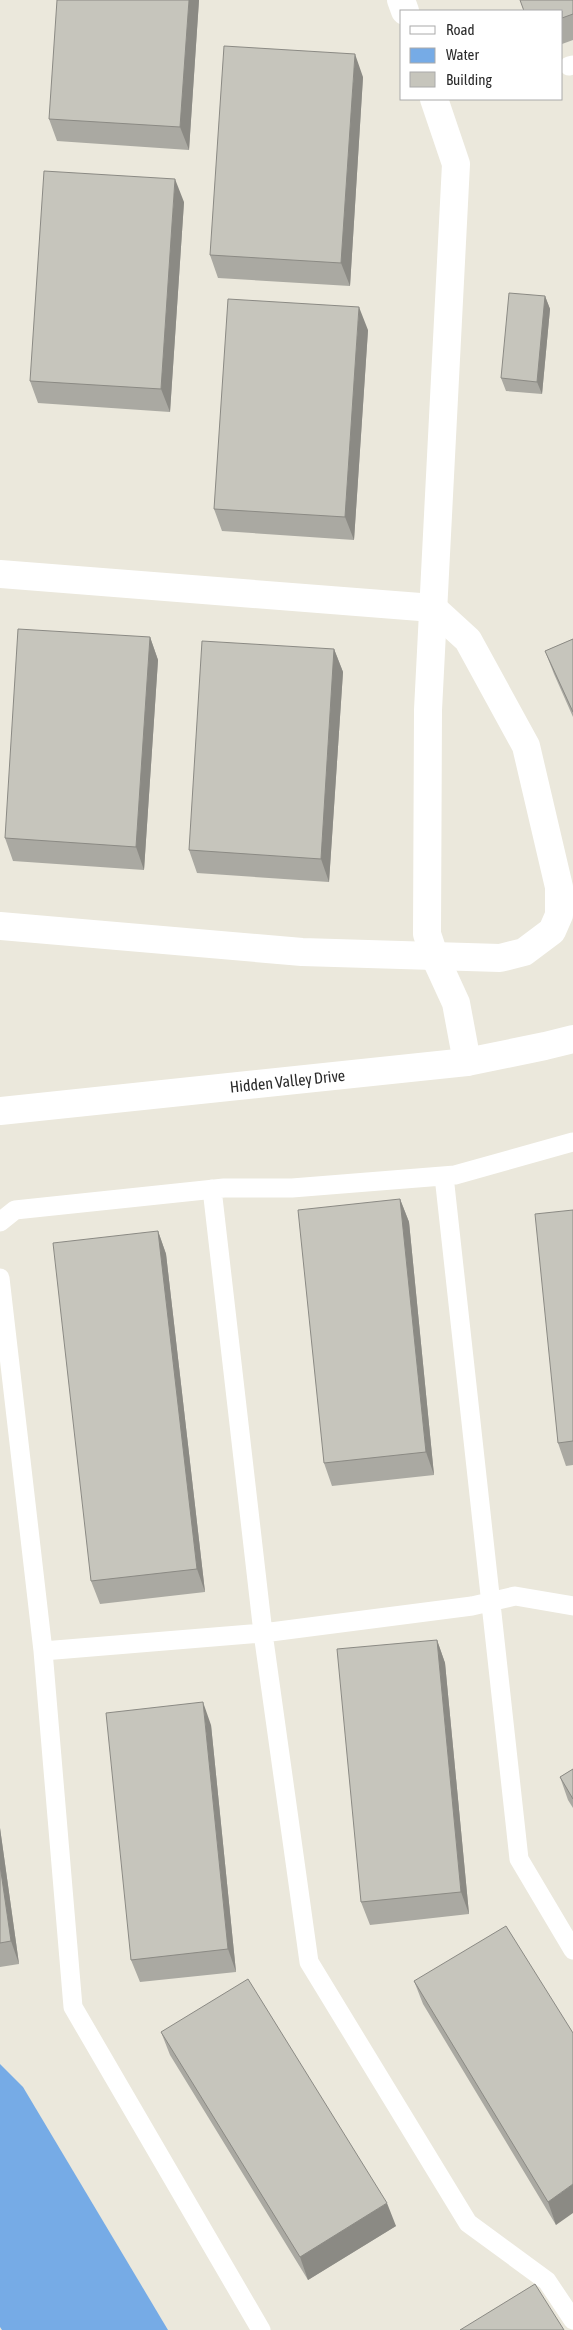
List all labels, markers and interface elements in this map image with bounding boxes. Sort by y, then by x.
legend [400,10,563,100]
text: Road [446,21,475,38]
text: Water [446,46,479,63]
text: Building [446,71,492,88]
street label: Hidden Valley Drive [229,1066,346,1096]

